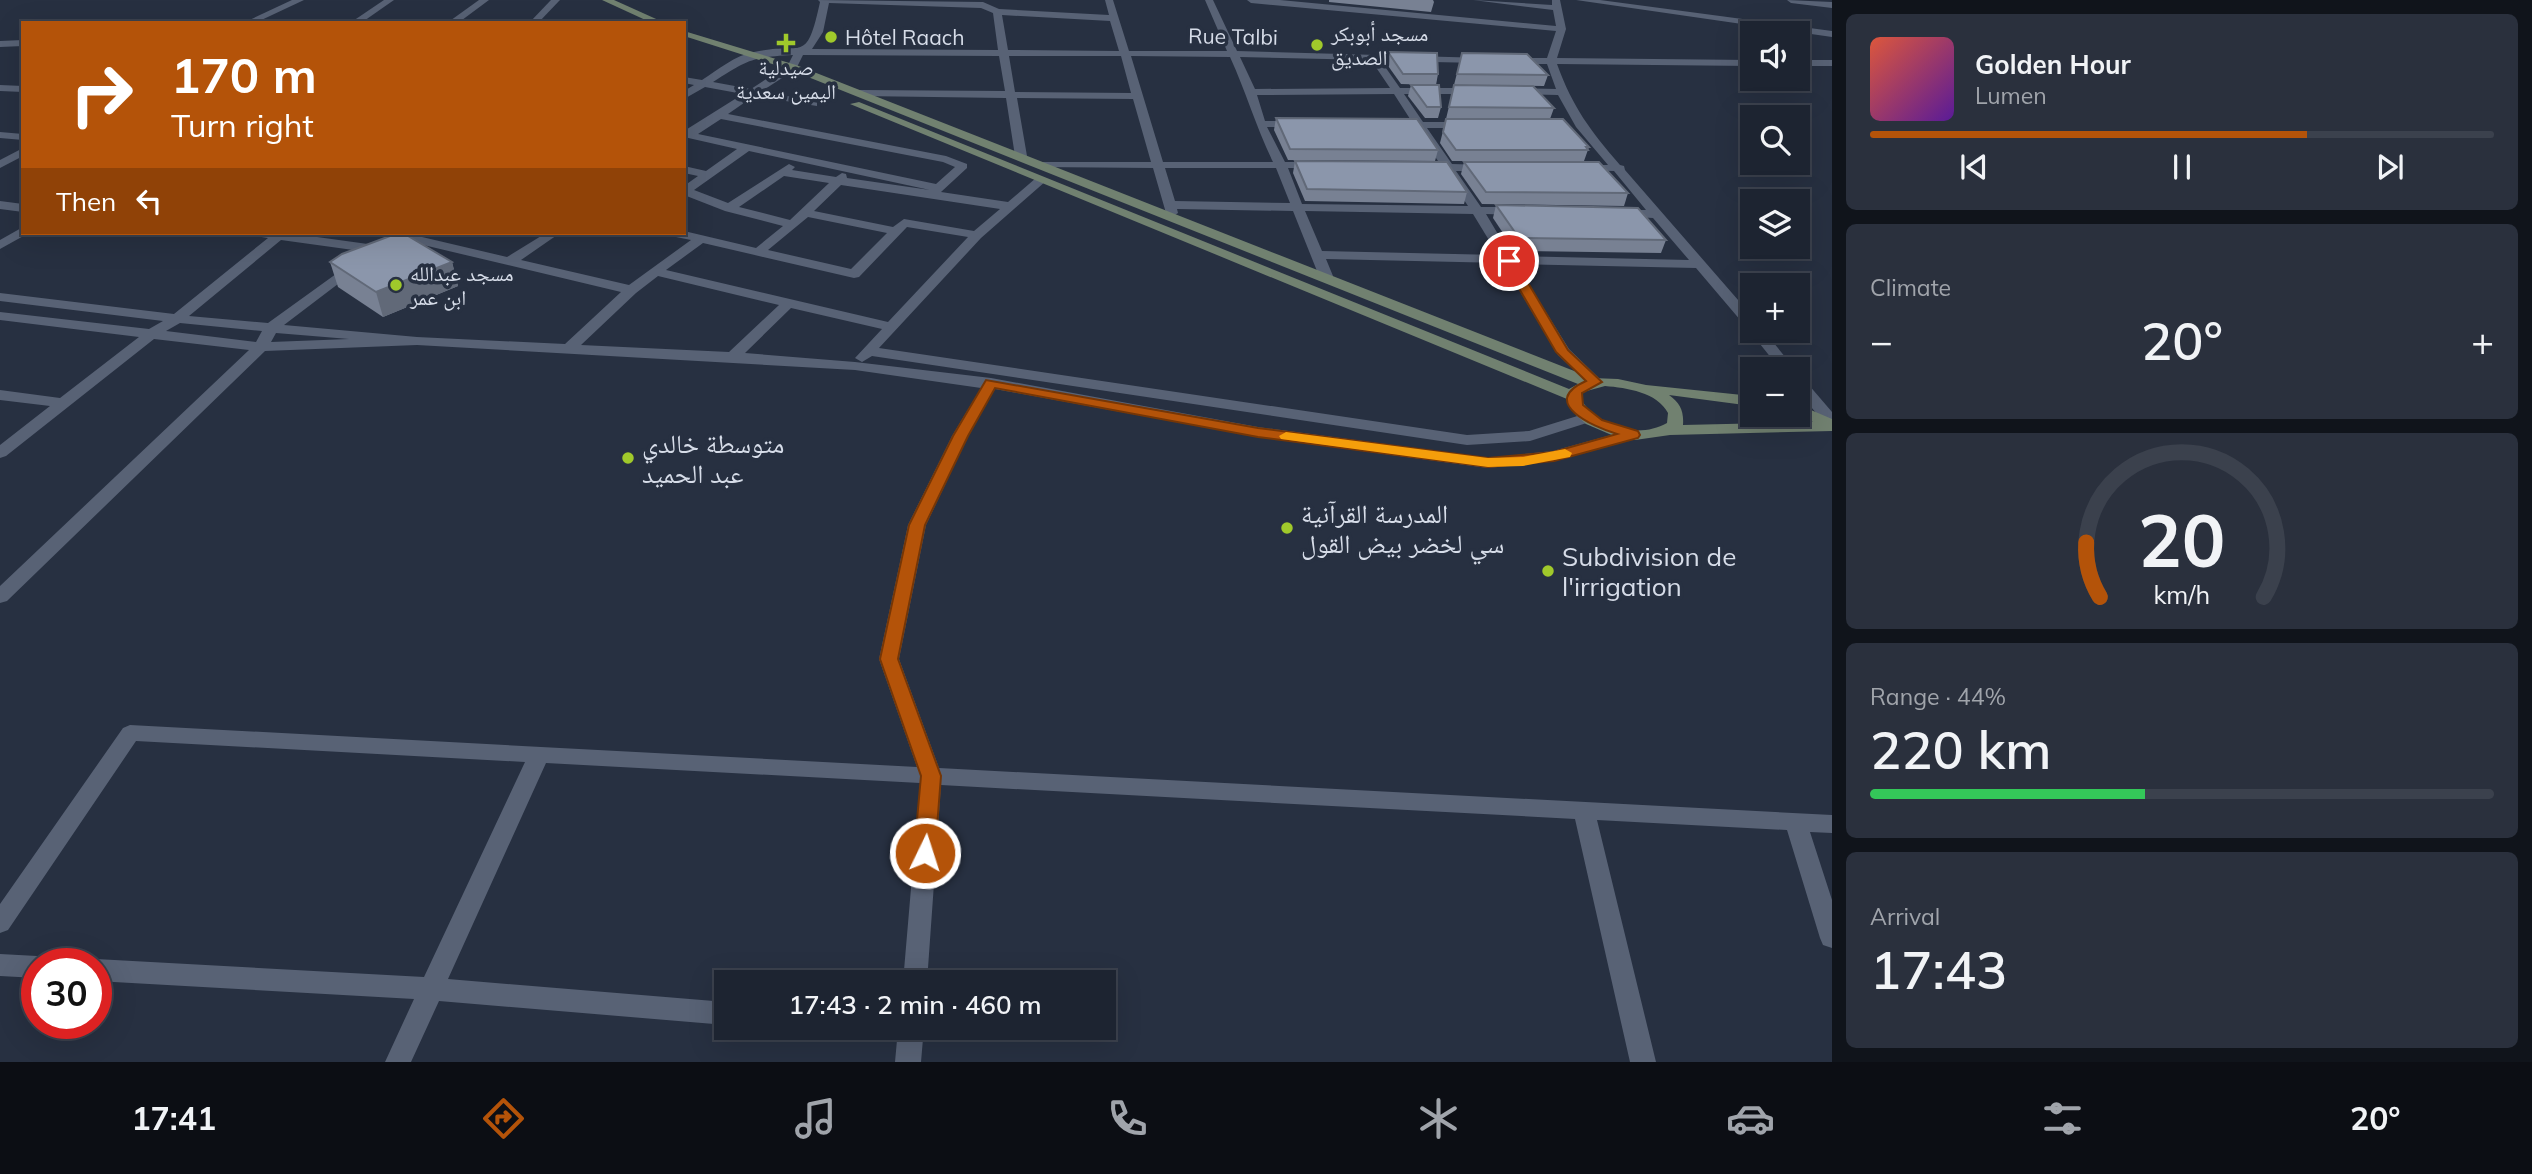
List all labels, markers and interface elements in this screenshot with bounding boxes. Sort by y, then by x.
place label: مسجد أبوبكر الصديق [1330,20,1428,71]
map controls [1740,21,1810,427]
button: sound [1740,21,1810,91]
street label: Rue Talbi [1188,22,1278,50]
place label: Hôtel Raach [845,24,965,50]
marker: Hôtel Raach [823,29,839,45]
marker: صيدلية اليمين سعدية [778,35,794,51]
marker: مسجد أبوبكر الصديق [1309,37,1325,53]
text: 170 m [171,44,317,105]
text: Golden Hour [1975,48,2131,81]
icon: right [56,49,147,140]
place label: صيدلية اليمين سعدية [736,54,836,105]
text: Lumen [1975,81,2047,110]
text: Turn right [171,105,314,145]
button: search [1740,105,1810,175]
icon: previous [1955,148,1993,186]
icon: pause [2163,148,2201,186]
icon: next [2371,148,2409,186]
icon: left [130,182,168,220]
text: Then [56,185,116,218]
button: layers [1740,189,1810,259]
pin [1479,231,1539,291]
icon: arrive [1490,242,1528,280]
place label: مسجد عبدالله ابن عمر [409,260,514,311]
button: + [1740,273,1810,343]
text: Climate [1870,273,1951,302]
marker: مسجد عبدالله ابن عمر [388,277,404,293]
text: 20° [2141,308,2223,373]
text: − [1870,317,1893,365]
text: + [2471,317,2494,365]
button: − [1740,357,1810,427]
place label: متوسطة خالدي عبد الحميد [642,427,784,490]
marker: متوسطة خالدي عبد الحميد [620,450,636,466]
text: 20 [2138,494,2226,585]
place label: المدرسة القرآنية سي لخضر بيض القول [1301,497,1504,564]
marker: المدرسة القرآنية سي لخضر بيض القول [1279,520,1295,536]
place label: Subdivision de l'irrigation [1562,540,1736,603]
marker: Subdivision de l'irrigation [1540,563,1556,579]
text: km/h [2154,579,2210,610]
text: Range · 44% [1870,682,2006,711]
text: 220 km [1870,717,2051,782]
position arrow [888,816,962,890]
text: Arrival [1870,902,1940,931]
text: 17:43 [1870,937,2007,1002]
speed limit sign: 30 [21,948,112,1039]
text: 17:43 · 2 min · 460 m [788,988,1042,1021]
icon: directions [479,1094,528,1143]
icon: music [791,1094,840,1143]
icon: phone [1103,1094,1152,1143]
icon: climate [1414,1094,1463,1143]
icon: car [1726,1094,1775,1143]
icon: filters [2038,1094,2087,1143]
text: 17:41 [131,1098,216,1138]
text: 20° [2350,1098,2400,1138]

